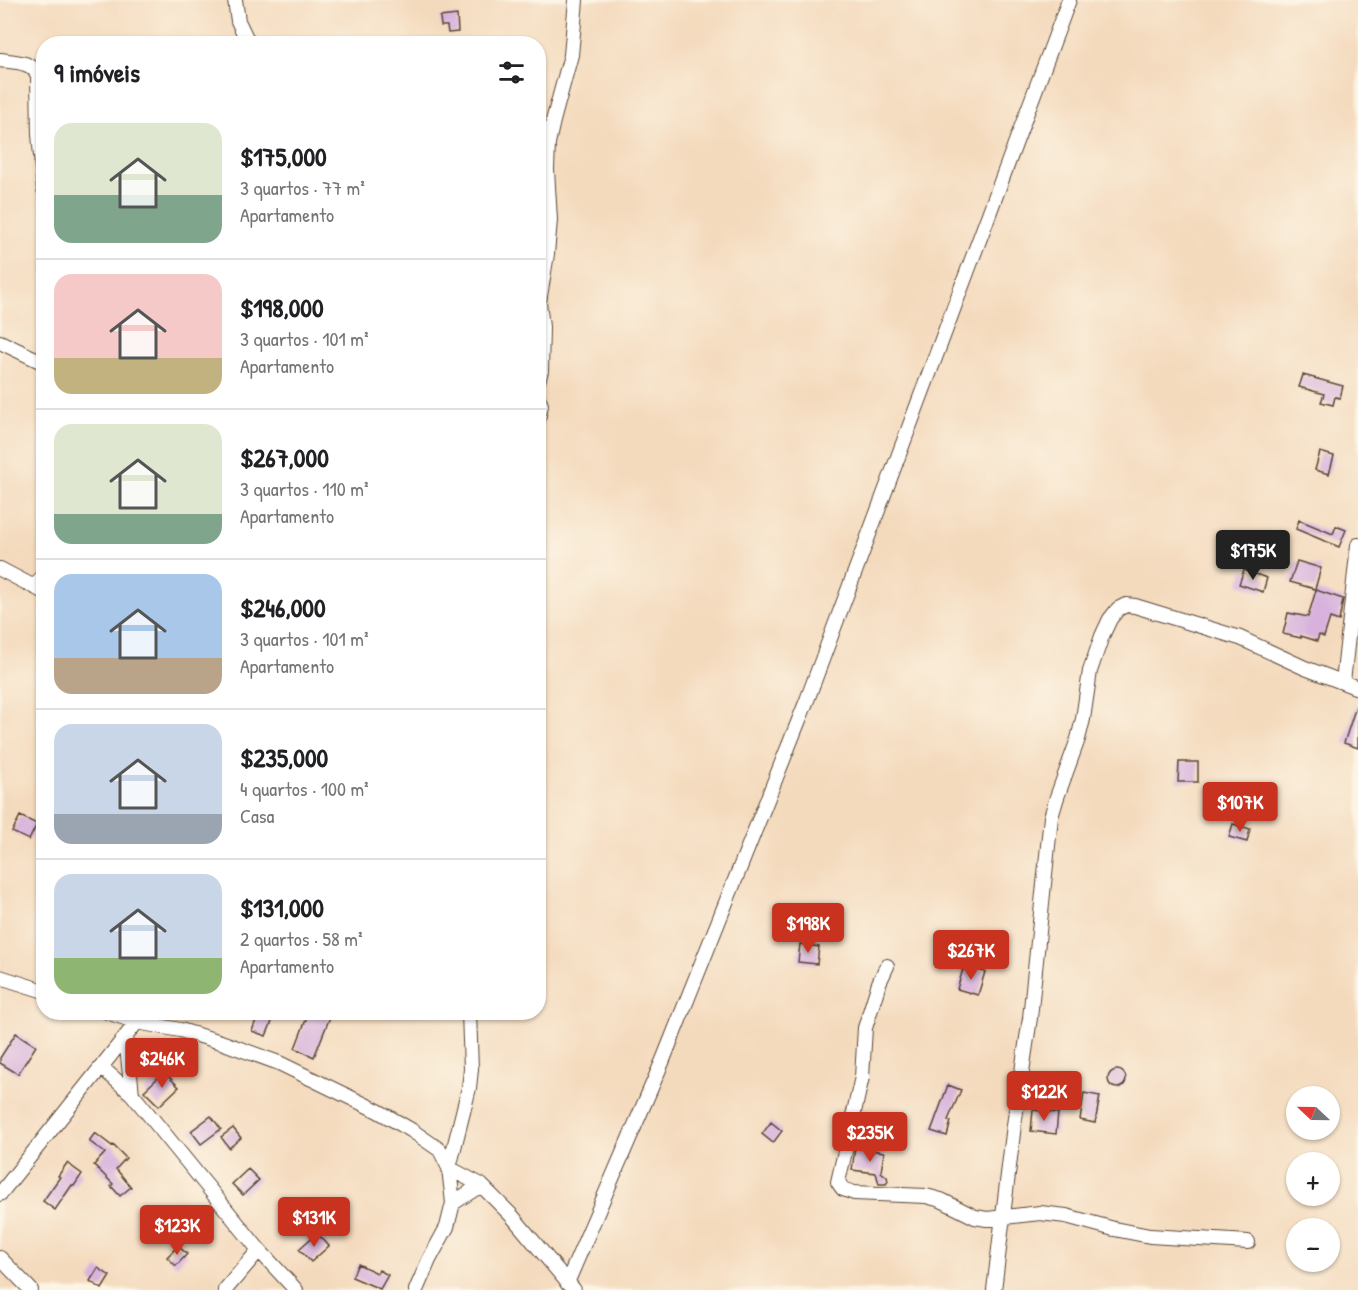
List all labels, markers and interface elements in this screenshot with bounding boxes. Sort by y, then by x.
text: 9 imóveis [54,55,140,90]
icon: filters [495,56,528,89]
text: $175,000 [240,139,327,174]
icon: home [102,147,174,219]
text: 3 quartos · 77 m² [240,174,365,201]
text: Apartamento [240,201,334,228]
text: $198,000 [240,290,324,325]
icon: home [102,298,174,370]
text: 3 quartos · 101 m² [240,325,368,352]
text: Apartamento [240,352,334,379]
text: $267,000 [240,440,329,475]
icon: home [102,448,174,520]
text: 3 quartos · 110 m² [240,475,368,502]
text: Apartamento [240,502,334,529]
pin: $175K [1211,530,1295,581]
text: $175K [1230,536,1276,563]
text: $246,000 [240,590,326,625]
icon: home [102,598,174,670]
text: 3 quartos · 101 m² [240,625,368,652]
text: Apartamento [240,652,334,679]
text: $235,000 [240,740,328,775]
icon: home [102,748,174,820]
text: 4 quartos · 100 m² [240,775,369,802]
pin: $107K [1198,782,1282,833]
text: $107K [1217,788,1263,815]
text: Casa [240,802,274,829]
text: $131,000 [240,890,324,925]
icon: home [102,898,174,970]
pin: $198K [766,903,850,954]
text: $198K [786,909,830,936]
text: 2 quartos · 58 m² [240,925,363,952]
pin: $267K [929,930,1013,981]
text: $267K [947,936,995,963]
text: Apartamento [240,952,334,979]
pin: $246K [120,1038,204,1089]
text: $246K [139,1044,185,1071]
pin: $122K [1002,1071,1086,1122]
text: $122K [1021,1077,1067,1104]
north arrow [1286,1086,1340,1140]
map controls [1286,1086,1340,1272]
pin: $235K [828,1112,912,1163]
text: $235K [846,1118,894,1145]
button: + [1286,1152,1340,1206]
pin: $131K [272,1197,356,1248]
text: $131K [292,1203,336,1230]
pin: $123K [135,1205,219,1256]
text: $123K [154,1211,200,1238]
button: − [1286,1218,1340,1272]

